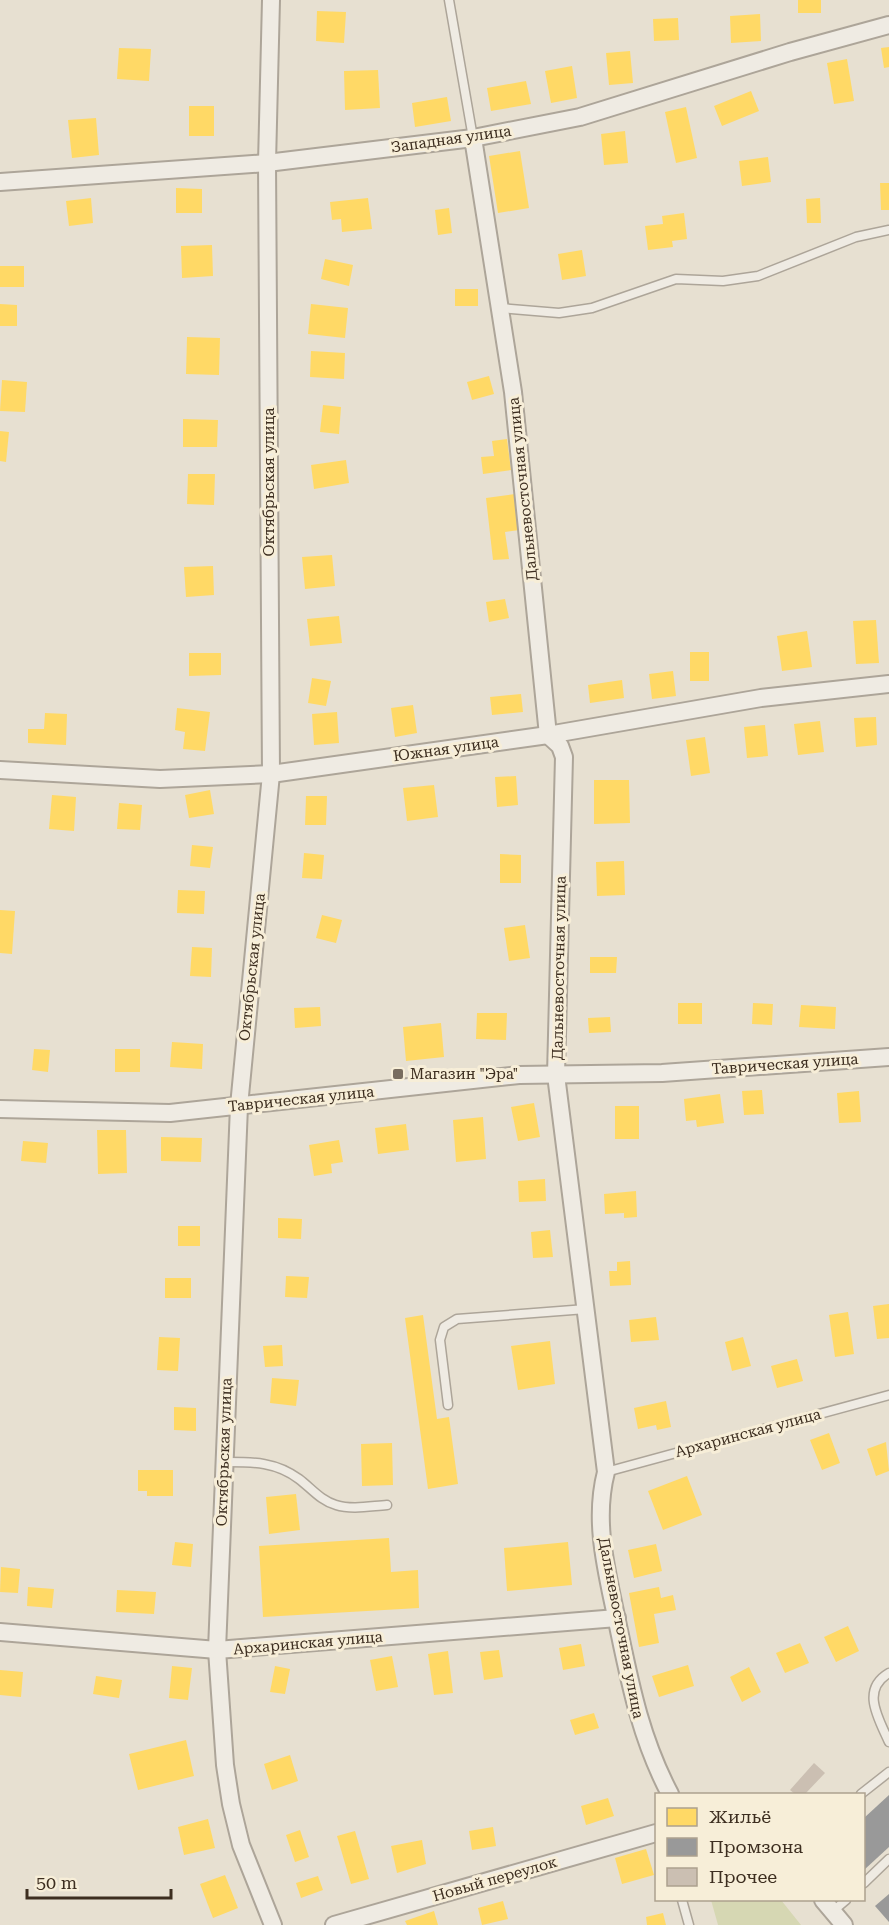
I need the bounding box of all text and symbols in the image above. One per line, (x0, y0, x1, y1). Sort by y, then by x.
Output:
street label: Западная улица (390, 122, 512, 156)
street label: Дальневосточная улица (504, 396, 542, 582)
street label: Октябрьская улица (260, 408, 278, 556)
street label: Южная улица (392, 733, 500, 765)
street label: Дальневосточная улица (548, 876, 570, 1060)
street label: Октябрьская улица (235, 892, 269, 1042)
street label: Таврическая улица (711, 1050, 859, 1078)
place label: Магазин "Эра" (410, 1065, 518, 1083)
marker: Магазин "Эра" (391, 1067, 405, 1081)
street label: Таврическая улица (227, 1082, 375, 1116)
street label: Октябрьская улица (212, 1377, 236, 1527)
street label: Архаринская улица (673, 1405, 823, 1461)
street label: Дальневосточная улица (595, 1536, 647, 1720)
street label: Архаринская улица (232, 1627, 384, 1659)
legend (655, 1793, 865, 1901)
text: Жильё (709, 1806, 771, 1827)
text: Промзона (709, 1836, 803, 1857)
street label: Новый переулок (431, 1852, 560, 1905)
scale bar (27, 1862, 171, 1900)
text: Прочее (709, 1866, 777, 1887)
text: 50 m (36, 1872, 77, 1893)

